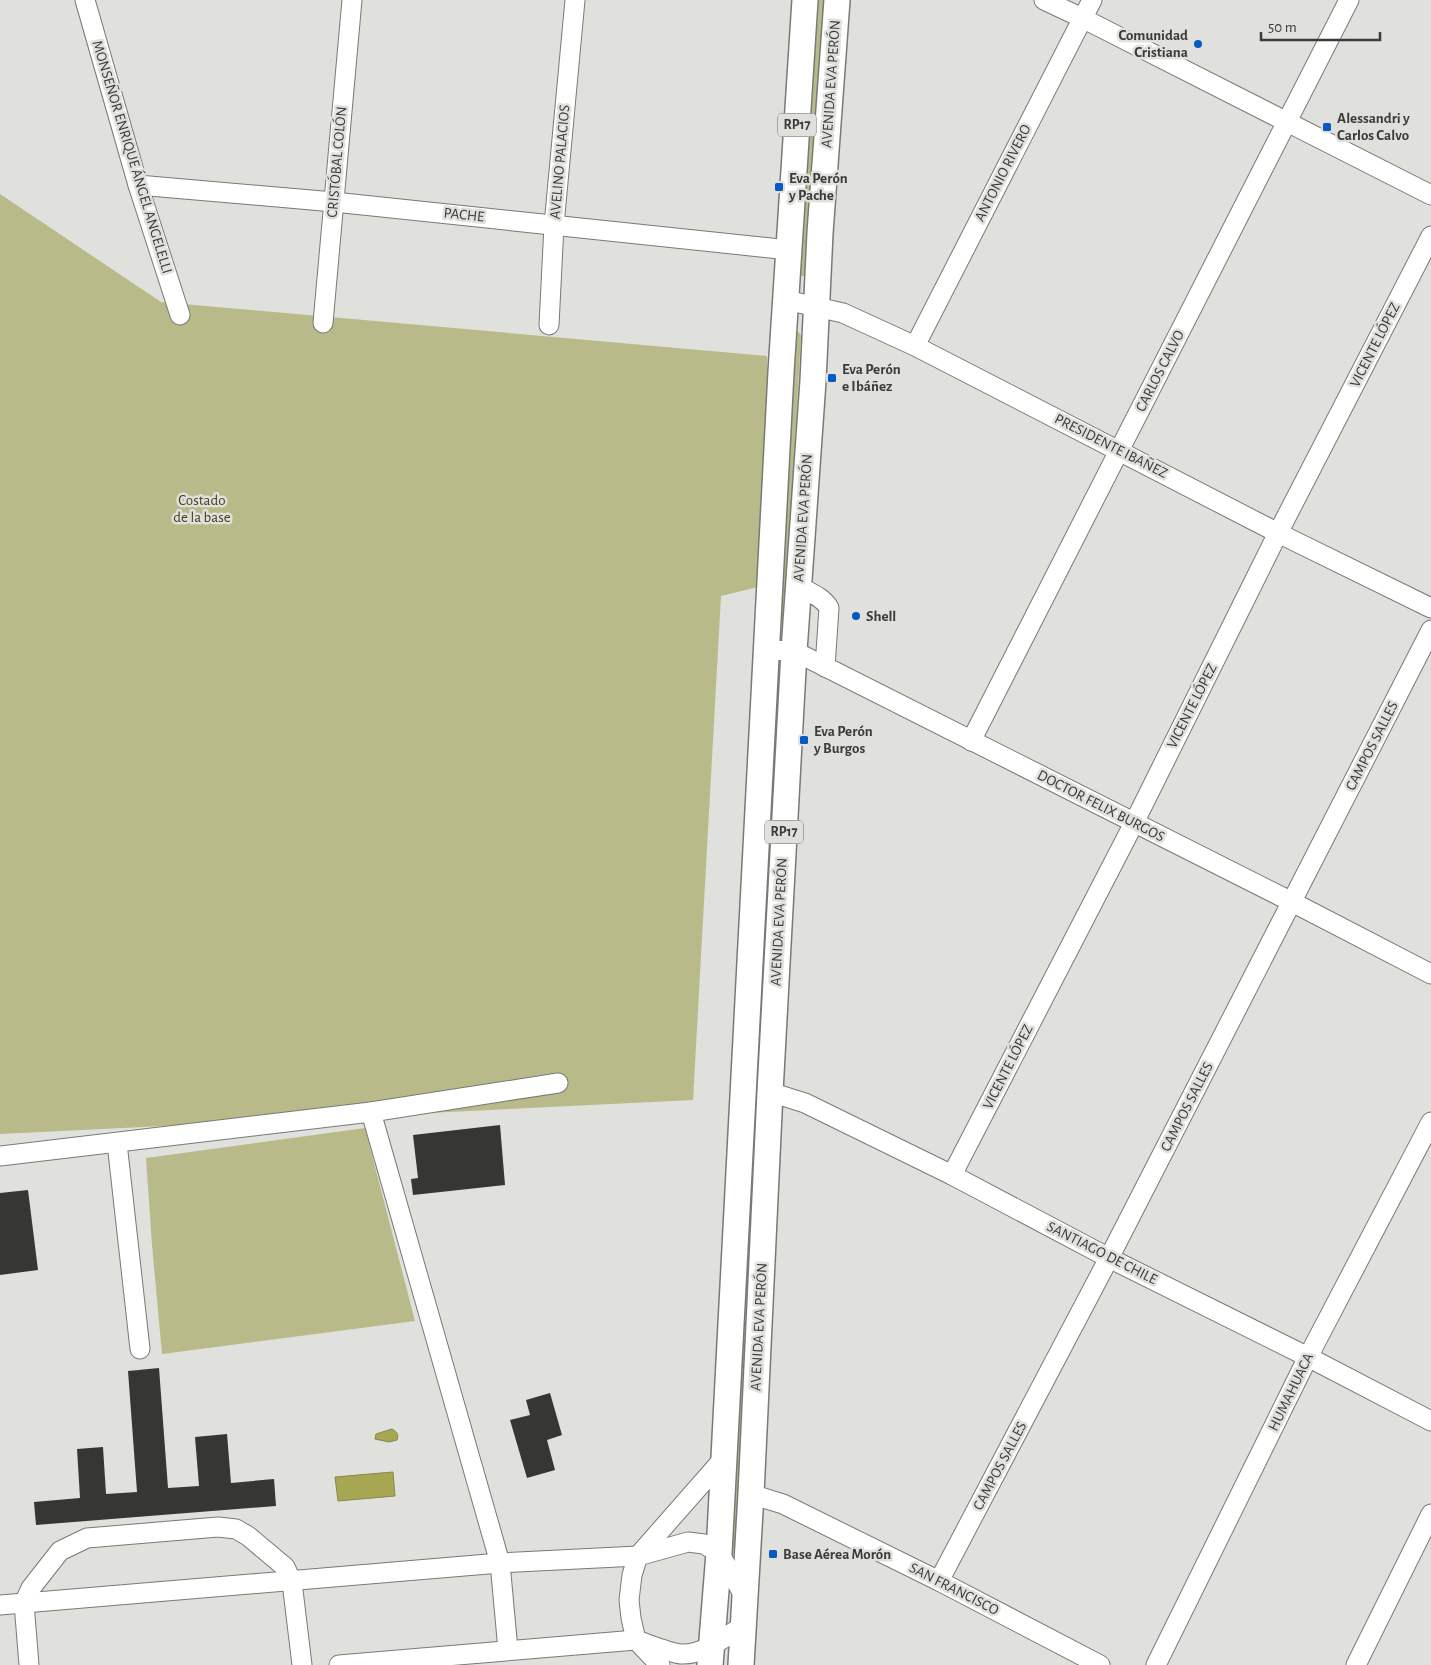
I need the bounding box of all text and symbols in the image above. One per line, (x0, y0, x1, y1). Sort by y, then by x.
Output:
scale bar (1261, 10, 1380, 42)
street label: AVENIDA EVA PERÓN (817, 19, 843, 149)
text: 50 m (1268, 20, 1297, 35)
place label: Comunidad Cristiana (1118, 28, 1188, 60)
street label: MONSEÑOR ENRIQUE ÁNGEL ANGELELLI (89, 38, 177, 275)
marker: Comunidad Cristiana (1192, 38, 1204, 50)
street label: AVELINO PALACIOS (548, 104, 572, 220)
street label: CRISTÓBAL COLÓN (323, 106, 349, 218)
place label: Alessandri y Carlos Calvo (1337, 111, 1410, 143)
road number: RP17 (778, 114, 816, 136)
marker: Alessandri y Carlos Calvo (1321, 121, 1333, 133)
street label: ANTONIO RIVERO (972, 122, 1034, 224)
place label: Eva Perón y Pache (788, 171, 848, 203)
marker: Eva Perón y Pache (773, 181, 785, 193)
street label: PACHE (443, 205, 485, 225)
street label: VICENTE LÓPEZ (1346, 299, 1403, 390)
street label: CARLOS CALVO (1133, 328, 1187, 414)
place label: Eva Perón e Ibáñez (842, 362, 901, 394)
marker: Eva Perón e Ibáñez (826, 372, 838, 384)
street label: PRESIDENTE IBAÑEZ (1052, 410, 1170, 481)
street label: AVENIDA EVA PERÓN (789, 453, 815, 583)
park label: Costado de la base (173, 493, 231, 525)
place label: Shell (866, 609, 896, 624)
marker: Shell (850, 610, 862, 622)
street label: VICENTE LÓPEZ (1163, 660, 1220, 751)
street label: CAMPOS SALLES (1343, 699, 1401, 793)
place label: Eva Perón y Burgos (813, 724, 873, 756)
marker: Eva Perón y Burgos (798, 734, 810, 746)
street label: DOCTOR FELIX BURGOS (1035, 767, 1167, 845)
road number: RP17 (765, 820, 803, 844)
street label: AVENIDA EVA PERÓN (766, 857, 790, 987)
street label: VICENTE LÓPEZ (979, 1021, 1036, 1112)
street label: CAMPOS SALLES (1158, 1060, 1216, 1154)
street label: SANTIAGO DE CHILE (1044, 1219, 1160, 1287)
street label: AVENIDA EVA PERÓN (746, 1262, 770, 1392)
street label: HUMAHUACA (1266, 1350, 1316, 1433)
street label: CAMPOS SALLES (970, 1419, 1030, 1513)
place label: Base Aérea Morón (783, 1547, 891, 1562)
marker: Base Aérea Morón (767, 1548, 779, 1560)
street label: SAN FRANCISCO (907, 1560, 1001, 1618)

